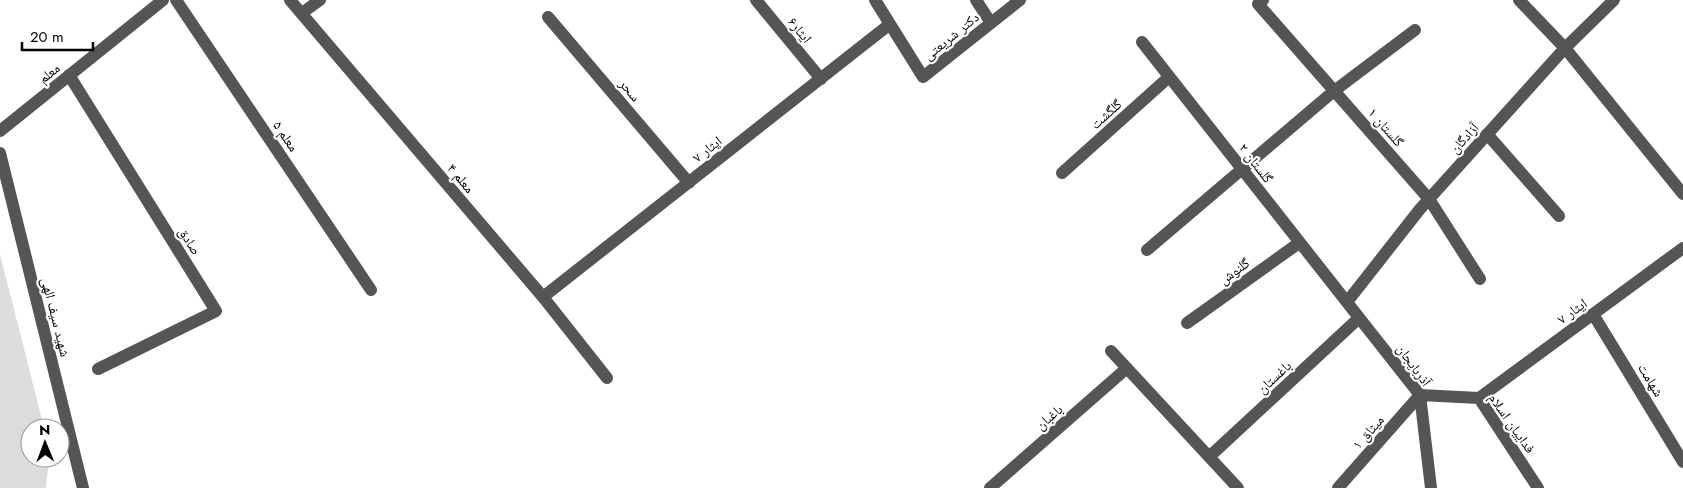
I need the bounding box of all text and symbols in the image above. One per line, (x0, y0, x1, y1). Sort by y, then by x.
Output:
street label: دکتر شریعتی (919, 7, 983, 65)
street label: ایثار۶ (783, 13, 817, 47)
scale bar (22, 20, 94, 52)
text: 20 m (30, 26, 64, 48)
street label: معلم (34, 58, 64, 88)
street label: سحر (614, 74, 645, 106)
street label: گلگشت (1086, 94, 1126, 134)
street label: گلستان ۱ (1363, 103, 1409, 151)
street label: معلم ۵ (268, 117, 304, 155)
street label: آزادگان (1445, 118, 1484, 158)
street label: ایثار ۷ (688, 131, 726, 167)
street label: گلستان ۲ (1234, 139, 1278, 187)
street label: معلم ۴ (443, 159, 479, 197)
street label: صادق (174, 223, 206, 259)
street label: گلنوش (1214, 253, 1254, 289)
street label: شهید سیف الهی (36, 275, 76, 359)
street label: ایثار ۷ (1553, 293, 1591, 329)
street label: آذربایجان (1392, 340, 1436, 391)
street label: باغستان (1252, 356, 1296, 398)
street label: شهامت (1633, 359, 1669, 401)
street label: فداییان اسلام (1484, 389, 1540, 457)
street label: باغبان (1031, 399, 1067, 434)
street label: میثاق ۱ (1347, 411, 1389, 453)
north arrow (20, 418, 70, 468)
text: N (39, 420, 51, 440)

